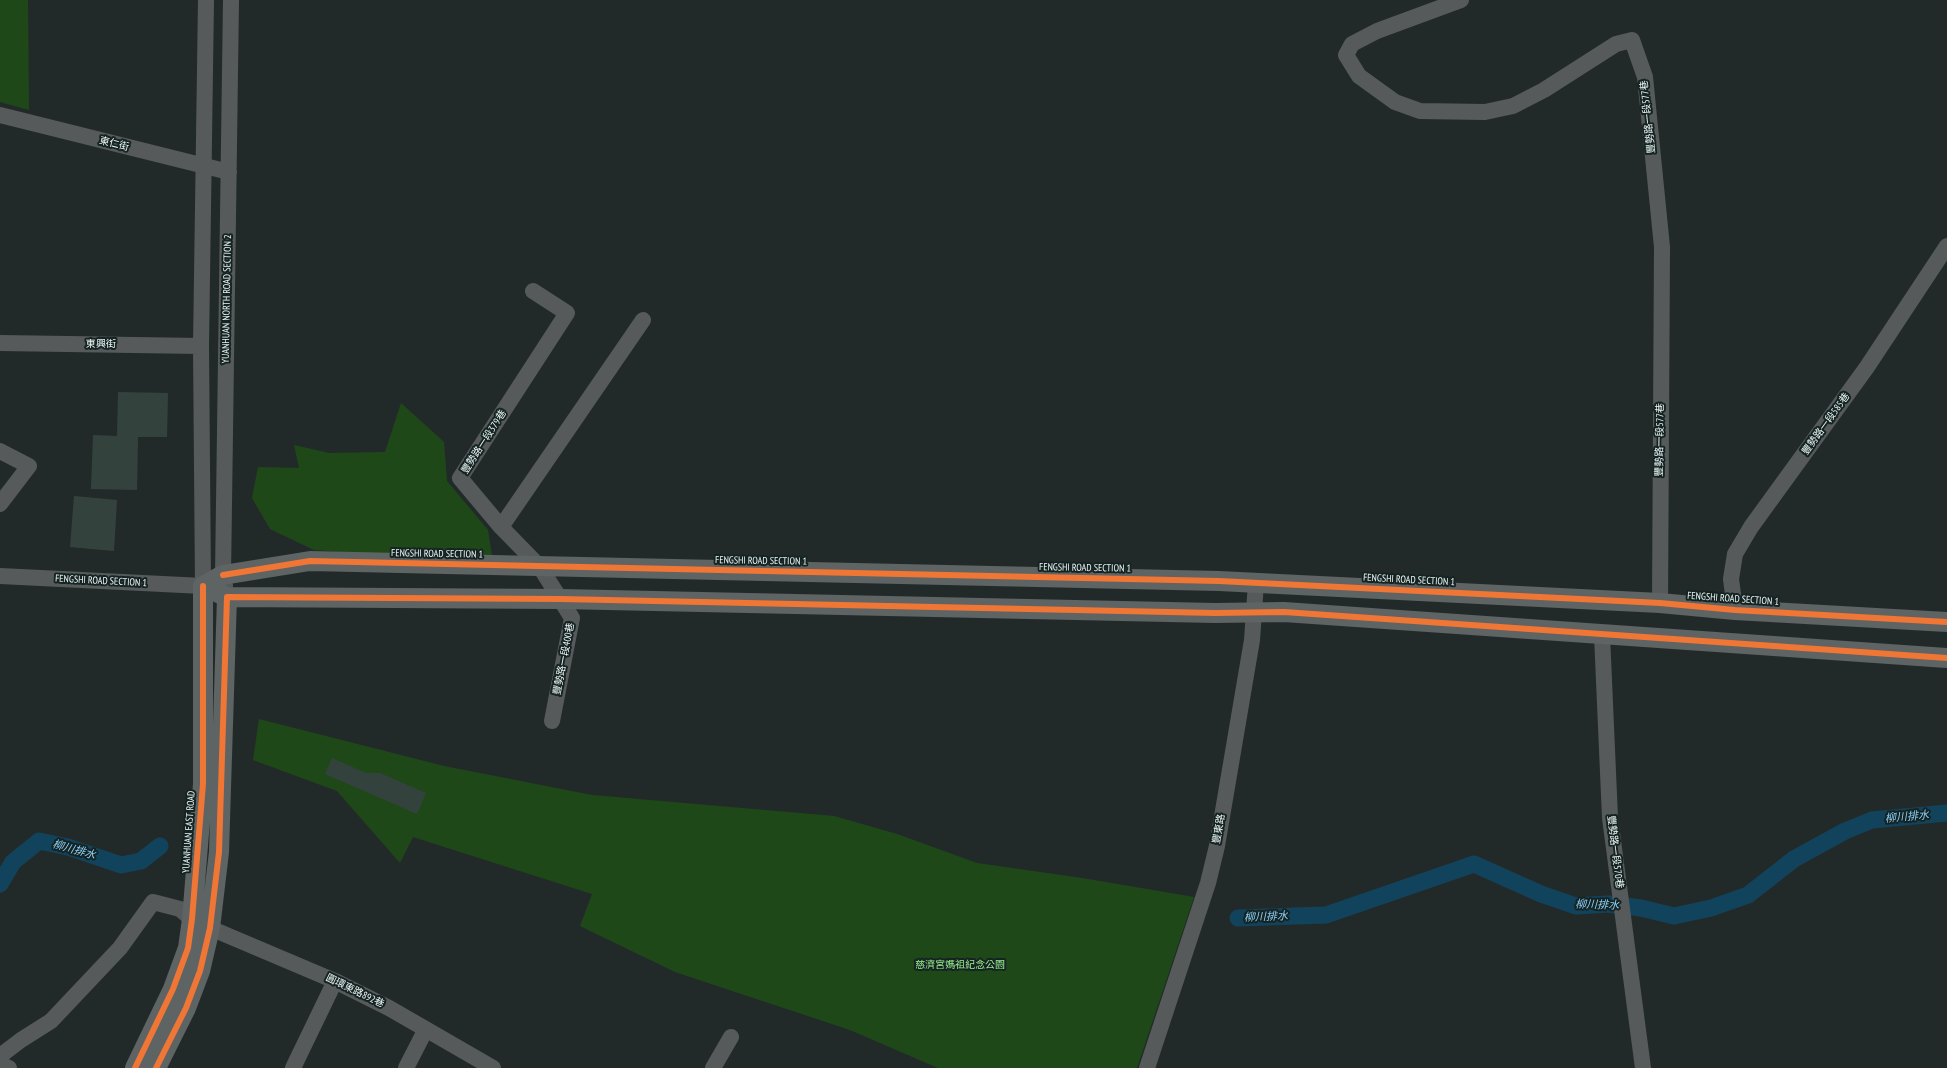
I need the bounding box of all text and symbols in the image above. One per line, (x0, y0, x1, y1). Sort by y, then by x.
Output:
street label: 豐勢路一段577巷 (1638, 80, 1658, 154)
street label: 東仁街 (98, 135, 130, 153)
street label: YUANHUAN NORTH ROAD SECTION 2 (220, 234, 234, 364)
street label: 東興街 (86, 338, 116, 350)
street label: 豐勢路一段585巷 (1800, 391, 1852, 457)
street label: 豐勢路一段577巷 (1653, 403, 1667, 477)
street label: 豐勢路一段379巷 (459, 408, 509, 476)
street label: FENGSHI ROAD SECTION 1 (391, 547, 483, 561)
street label: FENGSHI ROAD SECTION 1 (715, 554, 807, 568)
street label: FENGSHI ROAD SECTION 1 (1039, 561, 1131, 575)
street label: FENGSHI ROAD SECTION 1 (1363, 572, 1455, 588)
street label: FENGSHI ROAD SECTION 1 (55, 573, 147, 589)
street label: FENGSHI ROAD SECTION 1 (1687, 590, 1779, 608)
street label: 豐勢路一段400巷 (551, 622, 577, 696)
street label: YUANHUAN EAST ROAD (180, 791, 198, 873)
water label: 柳川排水 (1885, 809, 1929, 825)
street label: 豐東路 (1210, 813, 1228, 845)
street label: 豐勢路一段570巷 (1605, 815, 1625, 889)
water label: 柳川排水 (51, 838, 97, 862)
water label: 柳川排水 (1575, 898, 1619, 912)
water label: 柳川排水 (1244, 910, 1288, 924)
park label: 慈濟宮媽祖紀念公園 (915, 959, 1005, 971)
street label: 圓環東路892巷 (324, 972, 386, 1010)

